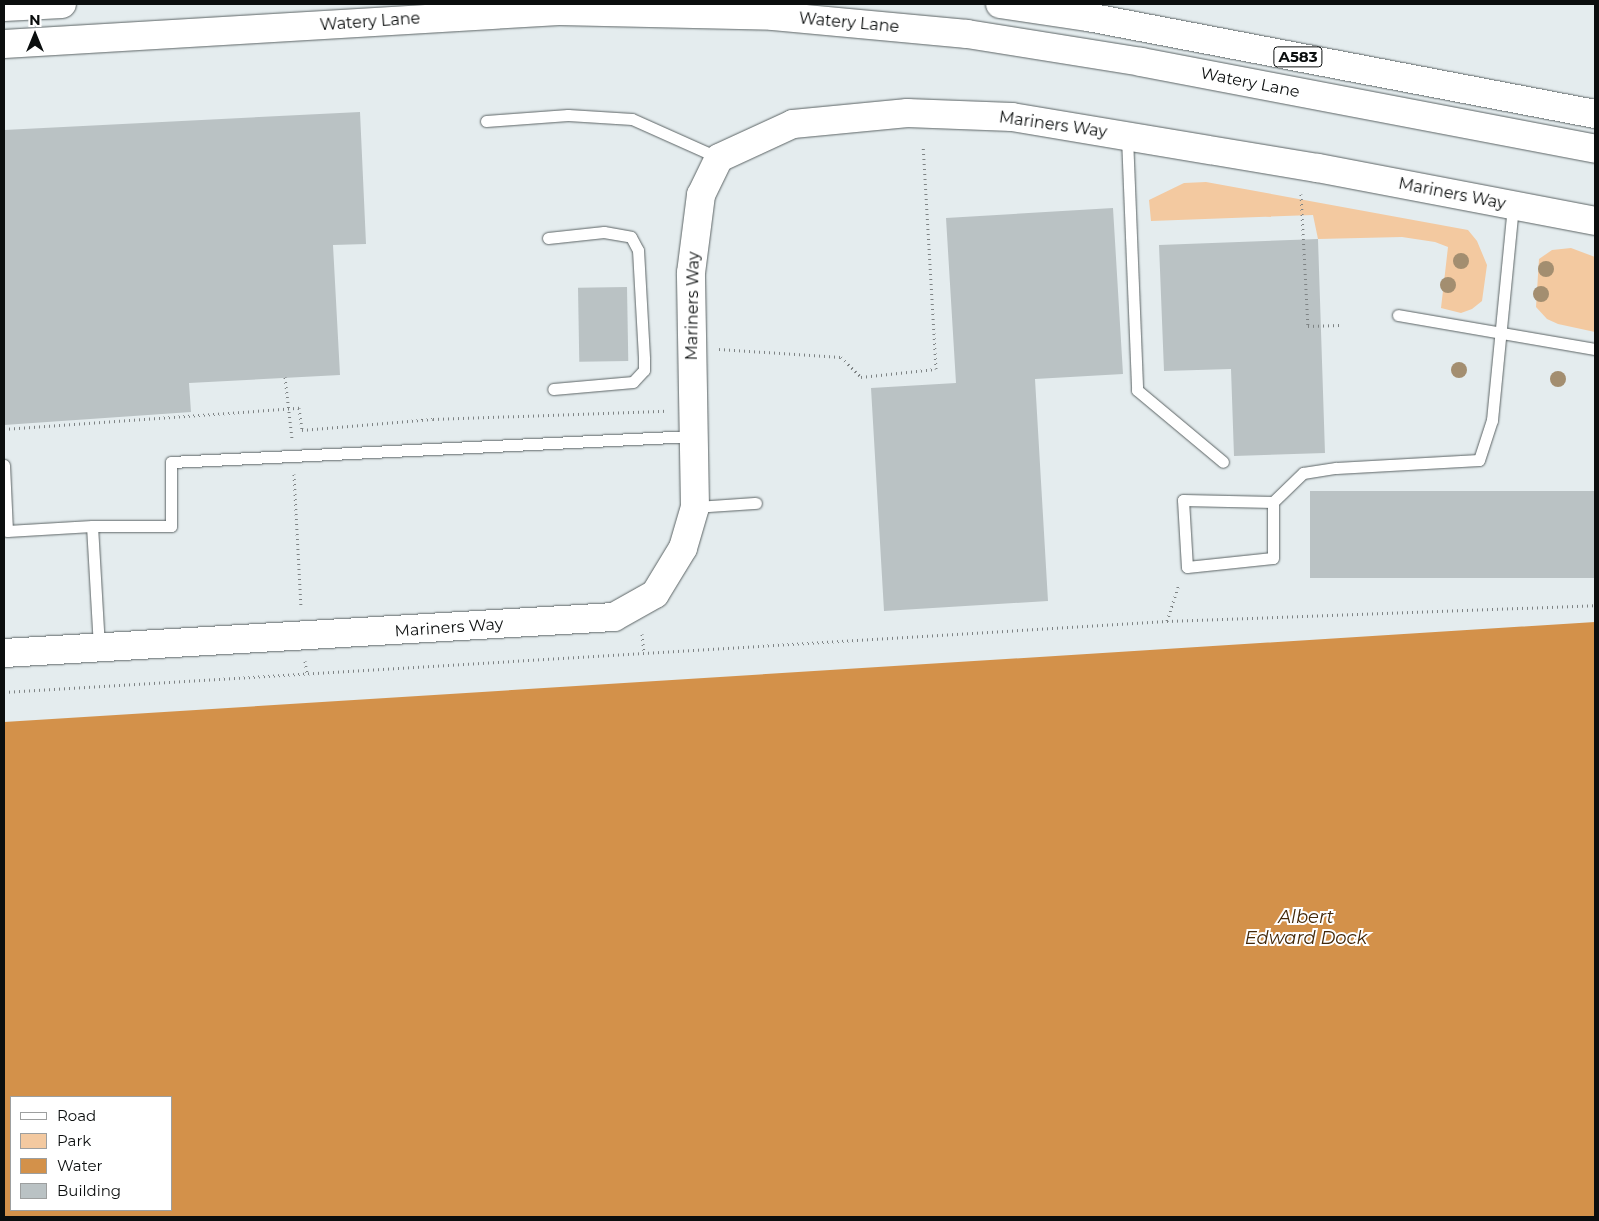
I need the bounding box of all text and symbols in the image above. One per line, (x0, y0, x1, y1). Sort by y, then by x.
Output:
street label: Watery Lane (319, 9, 421, 35)
street label: Watery Lane (798, 9, 900, 37)
north arrow (10, 10, 60, 60)
text: N (29, 11, 41, 29)
road number: A583 (1273, 44, 1323, 70)
street label: Watery Lane (1199, 64, 1301, 102)
street label: Mariners Way (998, 108, 1108, 142)
street label: Mariners Way (1397, 174, 1507, 214)
street label: Mariners Way (682, 251, 704, 361)
street label: Mariners Way (394, 615, 504, 641)
water label: Albert Edward Dock (1245, 907, 1367, 950)
legend (10, 1096, 172, 1211)
text: Road (57, 1106, 96, 1125)
text: Park (57, 1131, 91, 1150)
text: Water (57, 1156, 103, 1175)
text: Building (57, 1181, 121, 1200)

